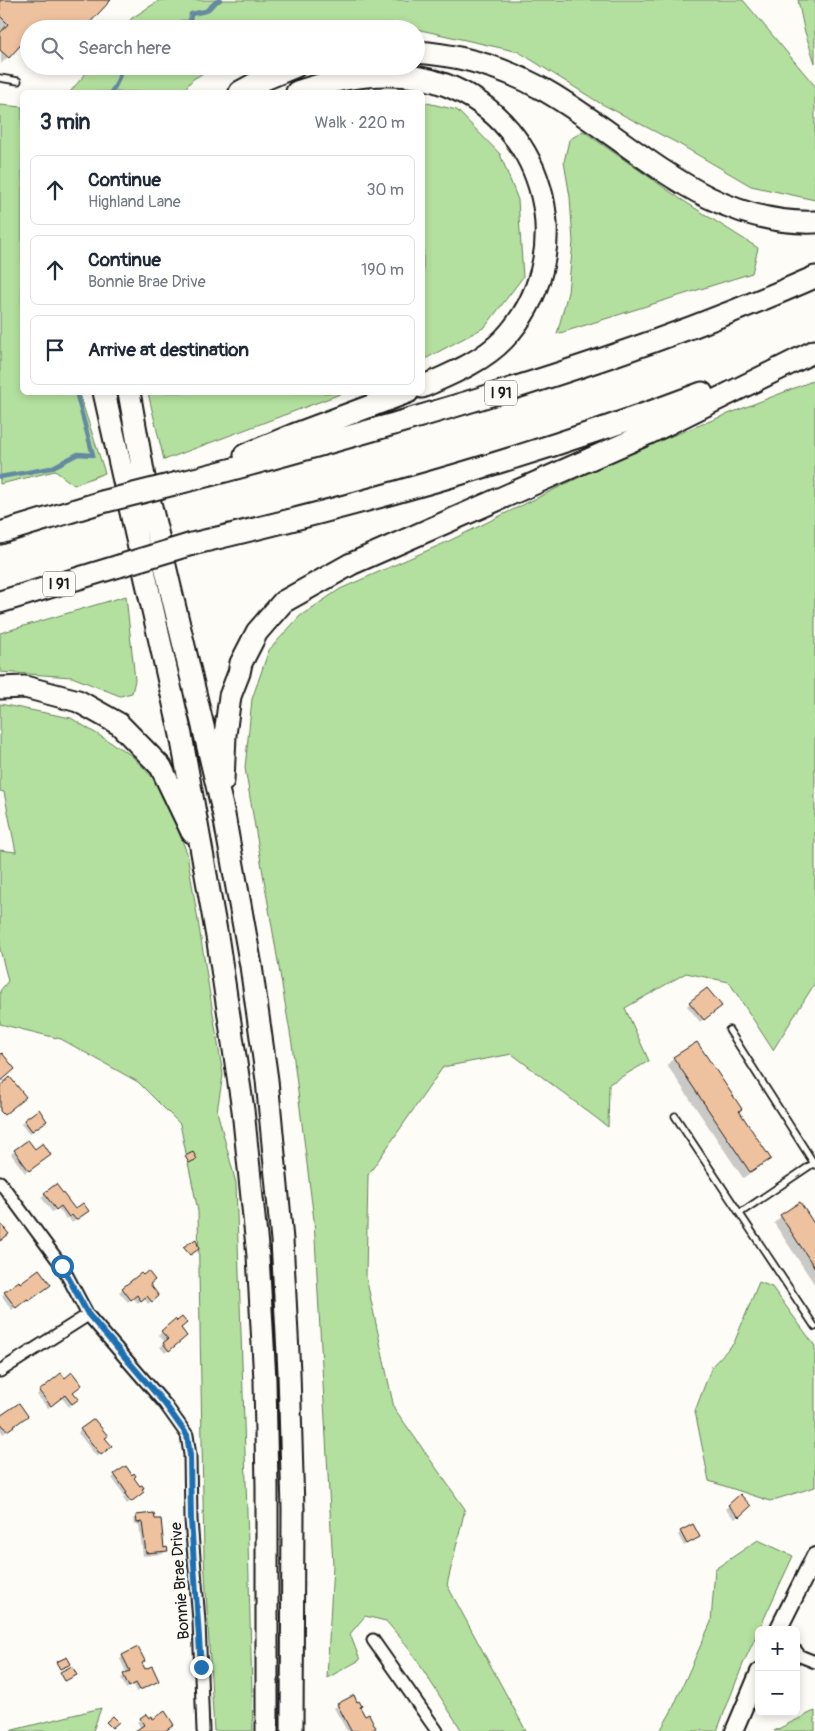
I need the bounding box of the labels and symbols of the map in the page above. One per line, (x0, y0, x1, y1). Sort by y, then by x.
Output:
road number: I 91 (485, 380, 517, 406)
road number: I 91 (43, 572, 75, 596)
route start (51, 1255, 74, 1278)
street label: Bonnie Brae Drive (166, 1522, 194, 1640)
route end (190, 1656, 213, 1679)

